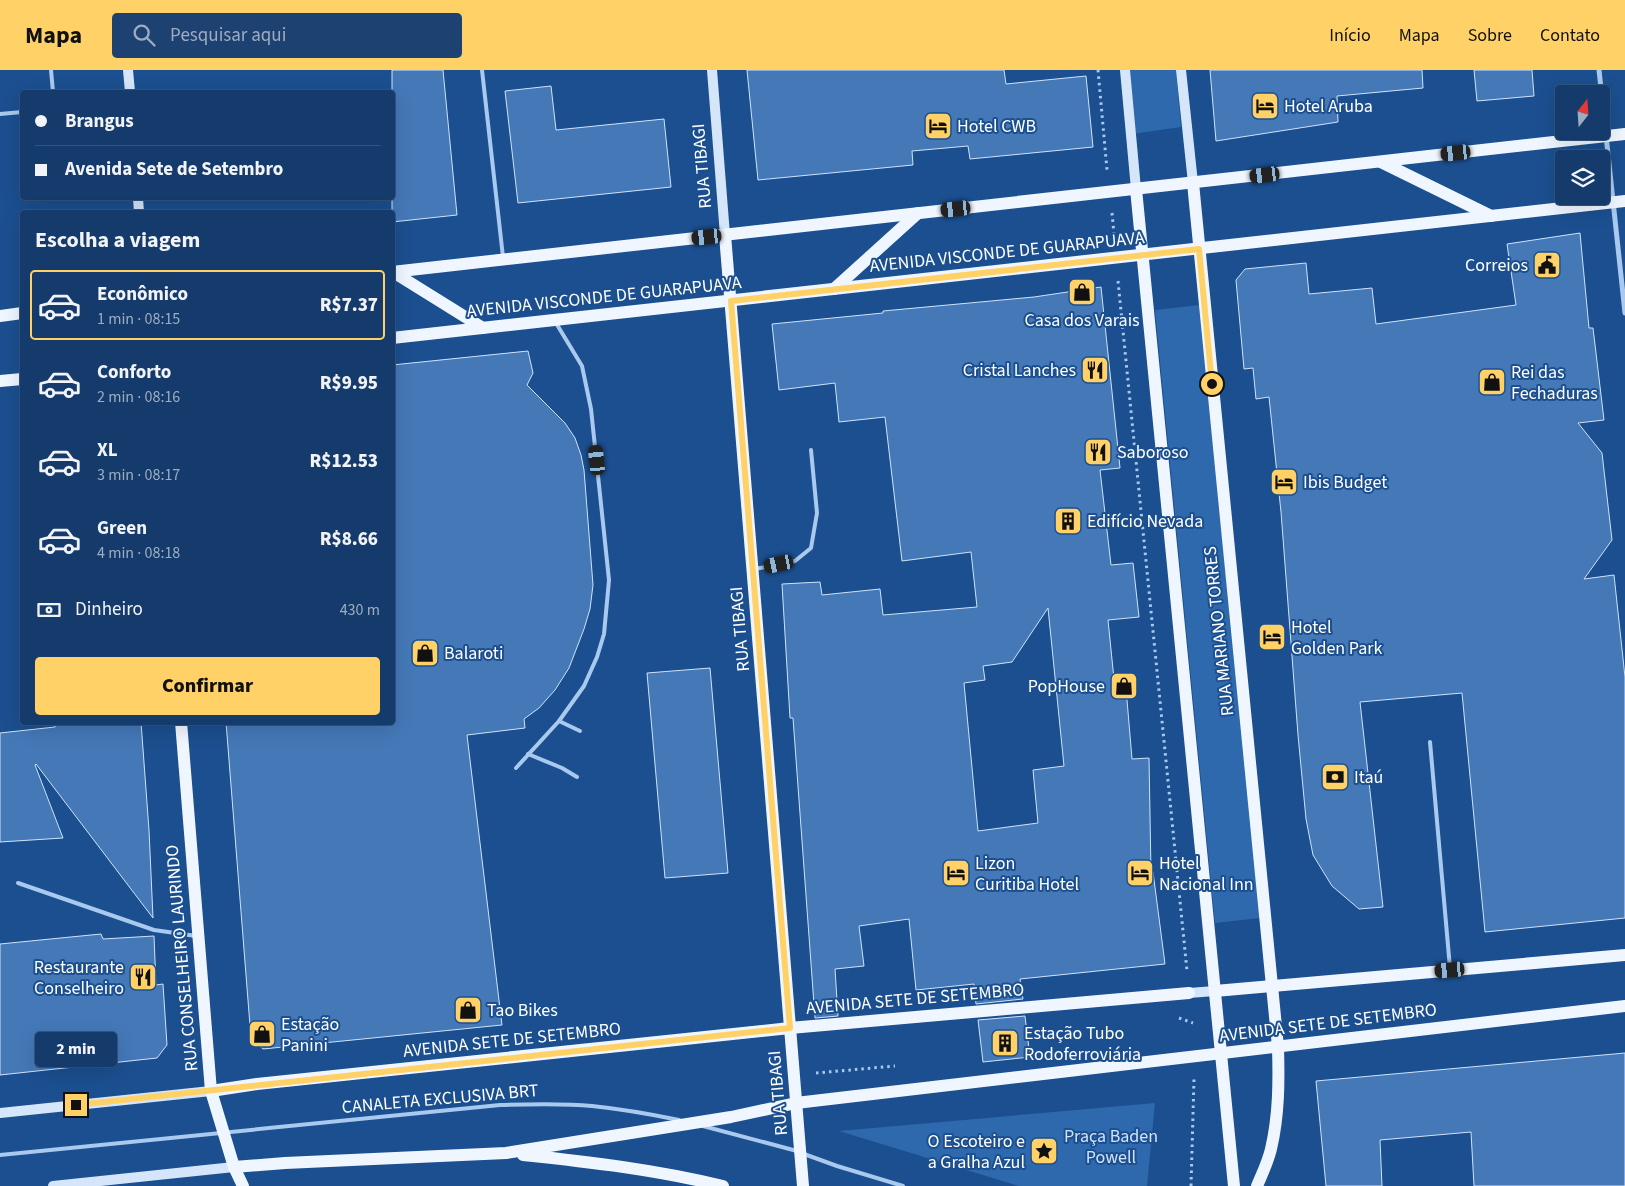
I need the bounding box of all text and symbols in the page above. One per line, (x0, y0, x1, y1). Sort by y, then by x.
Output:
search box (112, 13, 462, 58)
text: Mapa (25, 18, 82, 53)
icon: search (130, 21, 158, 49)
text: Pesquisar aqui (170, 22, 286, 49)
text: Início (1329, 23, 1371, 48)
text: Mapa (1399, 23, 1440, 48)
text: Sobre (1468, 23, 1512, 48)
text: Contato (1540, 23, 1600, 48)
north arrow (1555, 85, 1610, 140)
map controls (1555, 85, 1610, 205)
hotel icon: Hotel Aruba (1250, 91, 1280, 121)
place label: Hotel Aruba (1284, 94, 1373, 119)
text: Brangus (65, 108, 134, 135)
hotel icon: Hotel CWB (923, 111, 953, 141)
place label: Hotel CWB (957, 114, 1036, 139)
street label: RUA TIBAGI (686, 122, 718, 210)
car (1440, 144, 1471, 162)
button: layers (1555, 150, 1610, 205)
text: Avenida Sete de Setembro (65, 156, 283, 183)
car (1249, 166, 1280, 184)
car (940, 200, 971, 218)
text: Escolha a viagem (35, 224, 200, 256)
street label: AVENIDA VISCONDE DE GUARAPUAVA (868, 225, 1146, 279)
car (691, 228, 722, 246)
public building icon: Correios (1532, 250, 1562, 280)
place label: Correios (1465, 253, 1528, 278)
street label: AVENIDA VISCONDE DE GUARAPUAVA (465, 270, 743, 324)
shop icon: Casa dos Varais (1067, 277, 1097, 307)
text: Econômico (97, 281, 188, 308)
icon: car (37, 283, 82, 328)
text: R$7.37 (320, 292, 378, 319)
text: 1 min · 08:15 (97, 308, 180, 330)
place label: Casa dos Varais (1024, 308, 1140, 333)
restaurant icon: Cristal Lanches (1080, 355, 1110, 385)
place label: Cristal Lanches (963, 358, 1076, 383)
text: Conforto (97, 359, 171, 386)
place label: Rei das Fechaduras (1511, 360, 1598, 406)
icon: car (37, 361, 82, 406)
shop icon: Rei das Fechaduras (1477, 367, 1507, 397)
text: R$9.95 (320, 370, 378, 397)
route start (1201, 373, 1223, 395)
text: 2 min · 08:16 (97, 386, 180, 408)
text: XL (97, 437, 118, 464)
restaurant icon: Saboroso (1083, 437, 1113, 467)
icon: car (37, 439, 82, 484)
place label: Saboroso (1117, 440, 1188, 465)
car (587, 444, 606, 476)
text: R$12.53 (310, 448, 378, 475)
text: 3 min · 08:17 (97, 464, 180, 486)
hotel icon: Ibis Budget (1269, 467, 1299, 497)
place label: Ibis Budget (1303, 470, 1387, 495)
building icon: Edifício Nevada (1053, 506, 1083, 536)
place label: Edifício Nevada (1087, 509, 1203, 534)
text: Green (97, 515, 147, 542)
icon: car (37, 517, 82, 562)
text: R$8.66 (320, 526, 378, 553)
text: 4 min · 08:18 (97, 542, 180, 564)
street label: RUA MARIANO TORRES (1198, 545, 1240, 717)
car (762, 554, 795, 574)
street label: RUA TIBAGI (724, 585, 756, 673)
icon: cash (35, 596, 63, 624)
text: Dinheiro (75, 596, 143, 623)
text: 430 m (340, 599, 380, 621)
place label: Hotel Golden Park (1291, 615, 1383, 661)
hotel icon: Hotel Golden Park (1257, 622, 1287, 652)
shop icon: Balaroti (410, 638, 440, 668)
place label: Balaroti (444, 641, 503, 666)
button: Confirmar (35, 657, 380, 715)
shop icon: PopHouse (1109, 671, 1139, 701)
place label: PopHouse (1028, 674, 1105, 699)
bank icon: Itaú (1320, 762, 1350, 792)
place label: Itaú (1354, 765, 1383, 790)
street label: RUA CONSELHEIRO LAURINDO (160, 844, 204, 1072)
place label: Lizon Curitiba Hotel (975, 851, 1079, 897)
place label: Hotel Nacional Inn (1159, 851, 1254, 897)
hotel icon: Lizon Curitiba Hotel (941, 858, 971, 888)
hotel icon: Hotel Nacional Inn (1125, 858, 1155, 888)
place label: Restaurante Conselheiro (34, 955, 124, 1001)
car (1434, 961, 1465, 979)
restaurant icon: Restaurante Conselheiro (128, 962, 158, 992)
street label: AVENIDA SETE DE SETEMBRO (805, 977, 1025, 1021)
shop icon: Tao Bikes (453, 995, 483, 1025)
street label: AVENIDA SETE DE SETEMBRO (1218, 997, 1438, 1049)
place label: Tao Bikes (487, 998, 558, 1023)
place label: Estação Panini (281, 1012, 339, 1058)
street label: AVENIDA SETE DE SETEMBRO (402, 1016, 622, 1064)
shop icon: Estação Panini (247, 1019, 277, 1049)
place label: Estação Tubo Rodoferroviária (1024, 1021, 1141, 1067)
building icon: Estação Tubo Rodoferroviária (990, 1028, 1020, 1058)
callout: 2 min (35, 1032, 117, 1068)
text: 2 min (56, 1038, 96, 1060)
street label: RUA TIBAGI (762, 1049, 794, 1137)
street label: CANALETA EXCLUSIVA BRT (341, 1078, 540, 1120)
route end (65, 1094, 87, 1116)
park label: Praça Baden Powell (1064, 1124, 1158, 1170)
place label: O Escoteiro e a Gralha Azul (928, 1129, 1025, 1175)
place icon: O Escoteiro e a Gralha Azul (1029, 1136, 1059, 1166)

